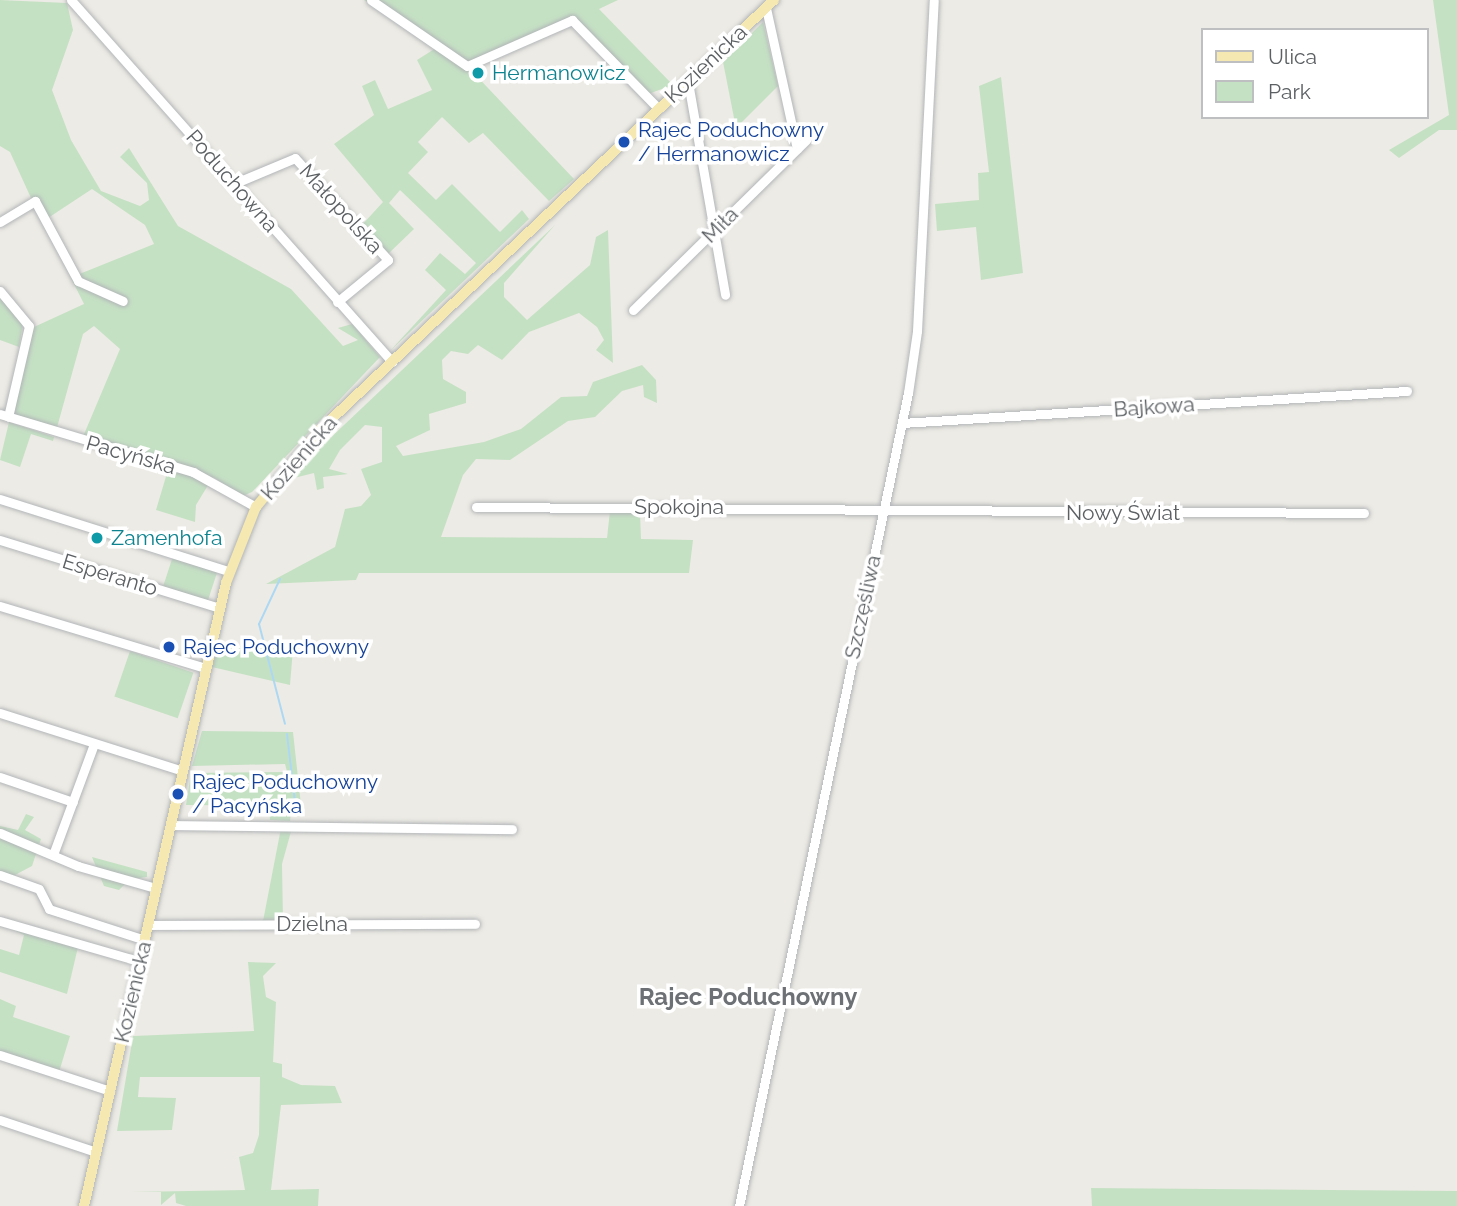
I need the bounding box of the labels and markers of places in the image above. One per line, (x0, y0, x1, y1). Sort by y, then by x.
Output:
place label: Hermanowicz (492, 60, 626, 86)
marker: Hermanowicz (470, 65, 486, 81)
place label: Rajec Poduchowny / Hermanowicz (638, 117, 824, 167)
marker: Rajec Poduchowny / Hermanowicz (616, 134, 632, 150)
place label: Zamenhofa (111, 525, 222, 551)
marker: Zamenhofa (89, 530, 105, 546)
place label: Rajec Poduchowny (183, 634, 369, 660)
marker: Rajec Poduchowny (161, 639, 177, 655)
place label: Rajec Poduchowny / Pacyńska (192, 769, 378, 819)
marker: Rajec Poduchowny / Pacyńska (170, 786, 186, 802)

